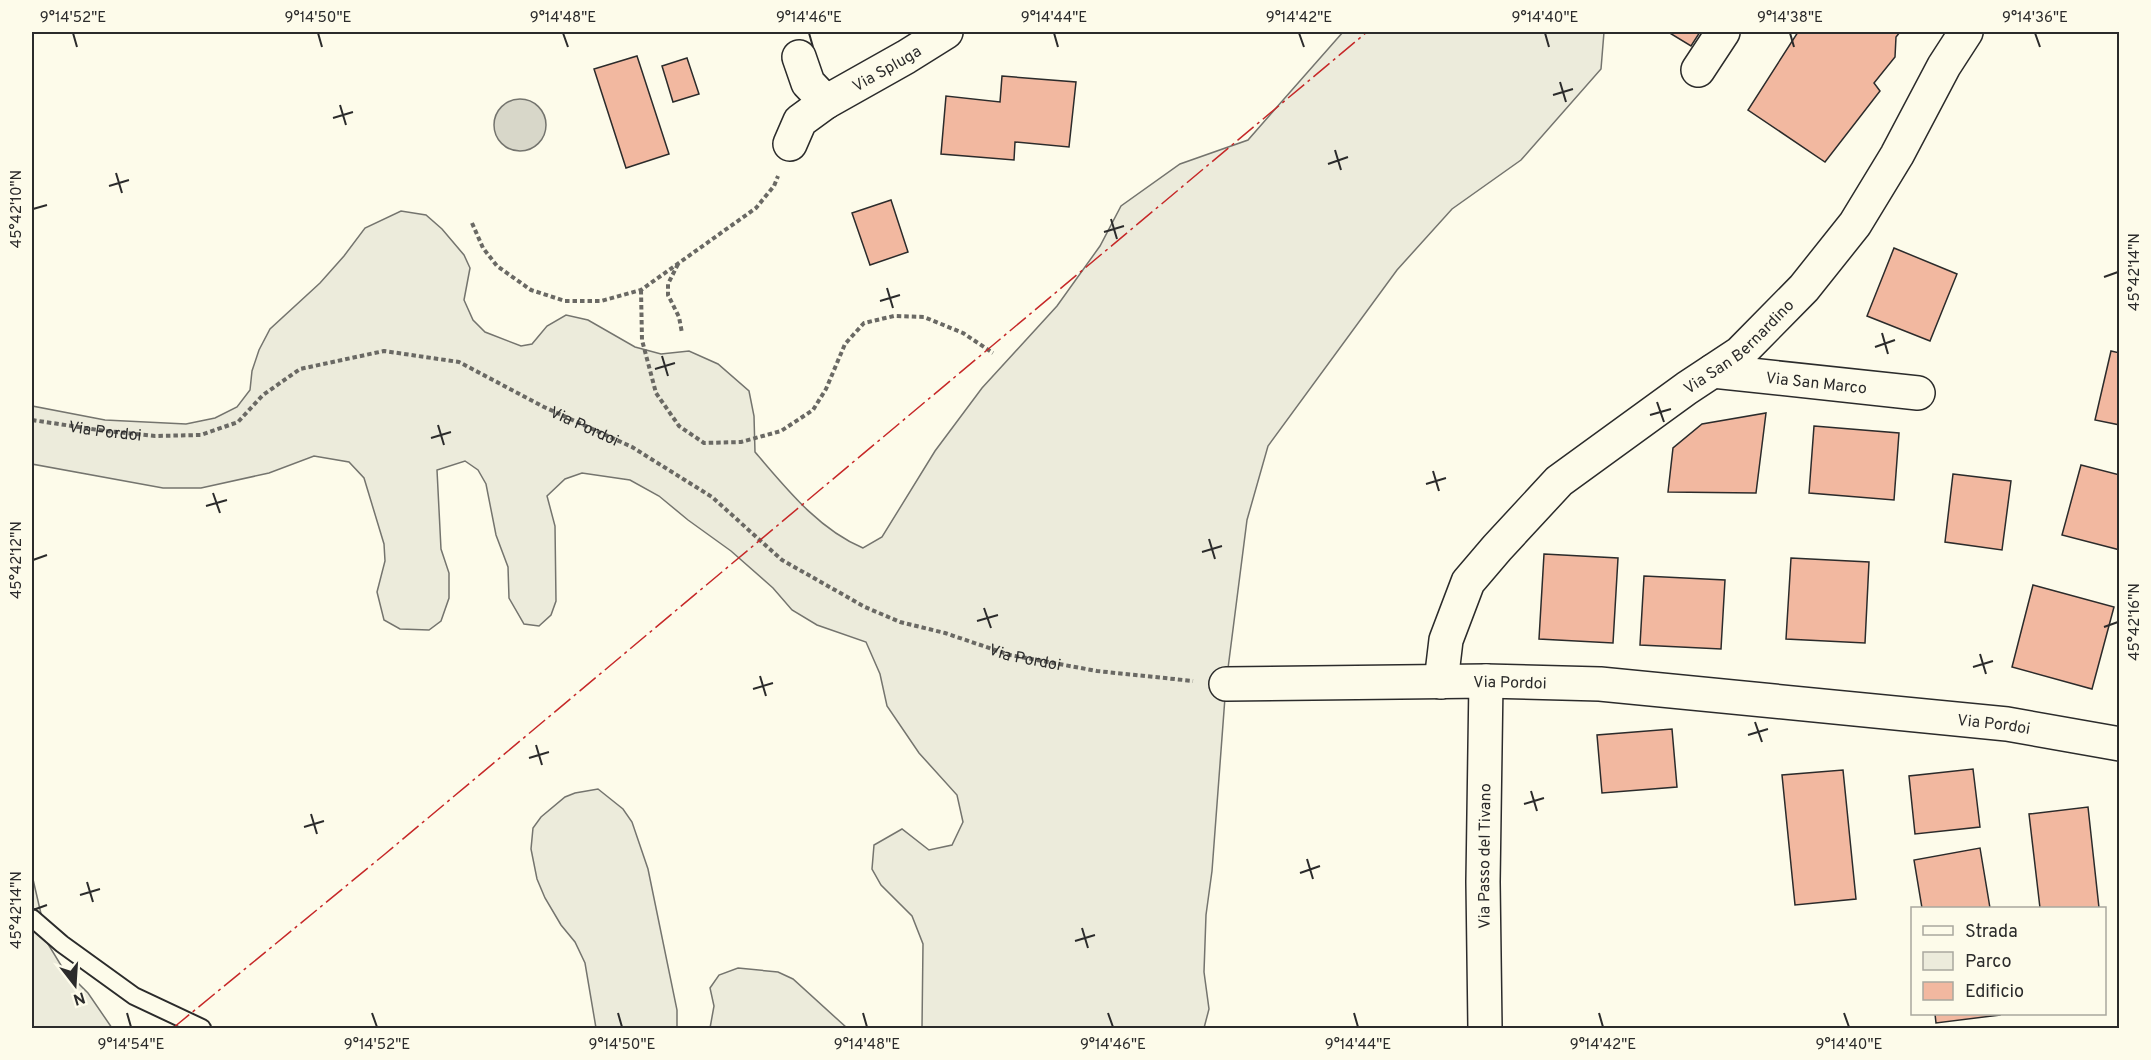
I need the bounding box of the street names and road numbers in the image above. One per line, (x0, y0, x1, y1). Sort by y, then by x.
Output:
street label: Via Spluga (849, 42, 926, 97)
street label: Via San Bernardino (1680, 296, 1799, 399)
street label: Via San Marco (1765, 369, 1868, 399)
street label: Via Pordoi (546, 403, 622, 452)
street label: Via Pordoi (67, 418, 143, 447)
street label: Via Pordoi (986, 641, 1063, 676)
street label: Via Pordoi (1473, 673, 1547, 695)
street label: Via Pordoi (1956, 711, 2032, 740)
street label: Via Passo del Tivano (1475, 783, 1496, 929)

